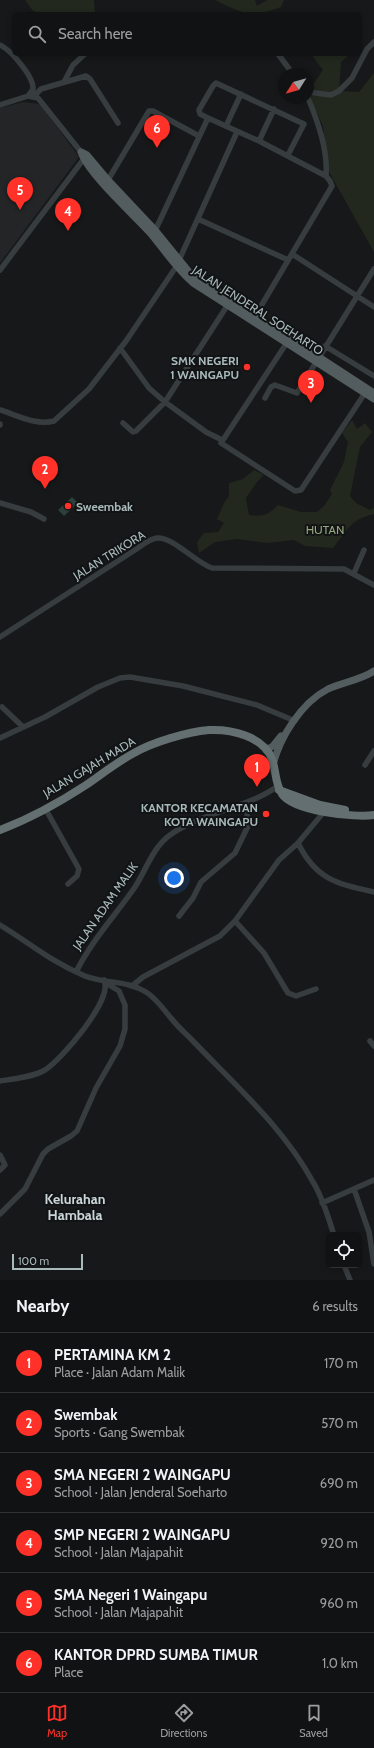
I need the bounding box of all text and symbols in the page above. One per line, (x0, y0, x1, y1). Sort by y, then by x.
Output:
search box (12, 12, 362, 56)
icon: search (26, 23, 48, 45)
text: Search here (58, 25, 133, 43)
north arrow (278, 68, 314, 104)
pin: 6 (144, 115, 170, 148)
pin: 5 (7, 177, 33, 210)
pin: 4 (55, 198, 81, 231)
street label: JALAN JENDERAL SOEHARTO (189, 261, 326, 358)
place label: SMK NEGERI 1 WAINGAPU (170, 353, 239, 382)
marker: SMK NEGERI 1 WAINGAPU (242, 362, 252, 372)
pin: 3 (298, 370, 324, 403)
pin: 2 (32, 456, 58, 489)
place label: Sweembak (76, 499, 133, 514)
marker: Sweembak (63, 501, 73, 511)
park label: HUTAN (306, 522, 344, 537)
street label: JALAN TRIKORA (69, 527, 148, 584)
street label: JALAN GAJAH MADA (39, 733, 138, 801)
pin: 1 (244, 754, 270, 787)
place label: KANTOR KECAMATAN KOTA WAINGAPU (141, 800, 258, 829)
marker: KANTOR KECAMATAN KOTA WAINGAPU (261, 809, 271, 819)
street label: JALAN ADAM MALIK (69, 859, 141, 954)
your location (164, 868, 184, 888)
district label: Kelurahan Hambala (45, 1190, 105, 1224)
map controls (326, 1232, 362, 1268)
button: locate (326, 1232, 362, 1268)
scale bar (12, 1252, 83, 1271)
text: 100 m (18, 1254, 49, 1268)
text: Nearby (16, 1296, 69, 1316)
text: 6 results (312, 1298, 358, 1314)
text: PERTAMINA KM 2 (54, 1346, 171, 1364)
text: 1 (27, 1355, 31, 1371)
text: 170 m (324, 1355, 358, 1371)
text: Place · Jalan Adam Malik (54, 1364, 185, 1380)
text: Swembak (54, 1406, 117, 1424)
text: 2 (26, 1415, 32, 1431)
text: 570 m (321, 1415, 358, 1431)
text: Sports · Gang Swembak (54, 1424, 185, 1440)
text: SMA NEGERI 2 WAINGAPU (54, 1466, 231, 1484)
text: 3 (25, 1475, 33, 1491)
text: 690 m (320, 1475, 358, 1491)
text: School · Jalan Jenderal Soeharto (54, 1484, 227, 1500)
text: SMP NEGERI 2 WAINGAPU (54, 1526, 230, 1544)
text: 4 (25, 1535, 33, 1551)
text: 920 m (320, 1535, 358, 1551)
text: School · Jalan Majapahit (54, 1544, 183, 1560)
text: SMA Negeri 1 Waingapu (54, 1586, 207, 1604)
text: 5 (26, 1595, 32, 1611)
text: 960 m (320, 1595, 358, 1611)
text: School · Jalan Majapahit (54, 1604, 183, 1620)
text: KANTOR DPRD SUMBA TIMUR (54, 1646, 258, 1664)
text: 6 (25, 1655, 33, 1671)
text: 1.0 km (322, 1655, 358, 1671)
text: Place (54, 1664, 83, 1680)
tab: Map (46, 1702, 68, 1740)
tab: Directions (160, 1702, 207, 1740)
tab: Saved (299, 1702, 328, 1740)

